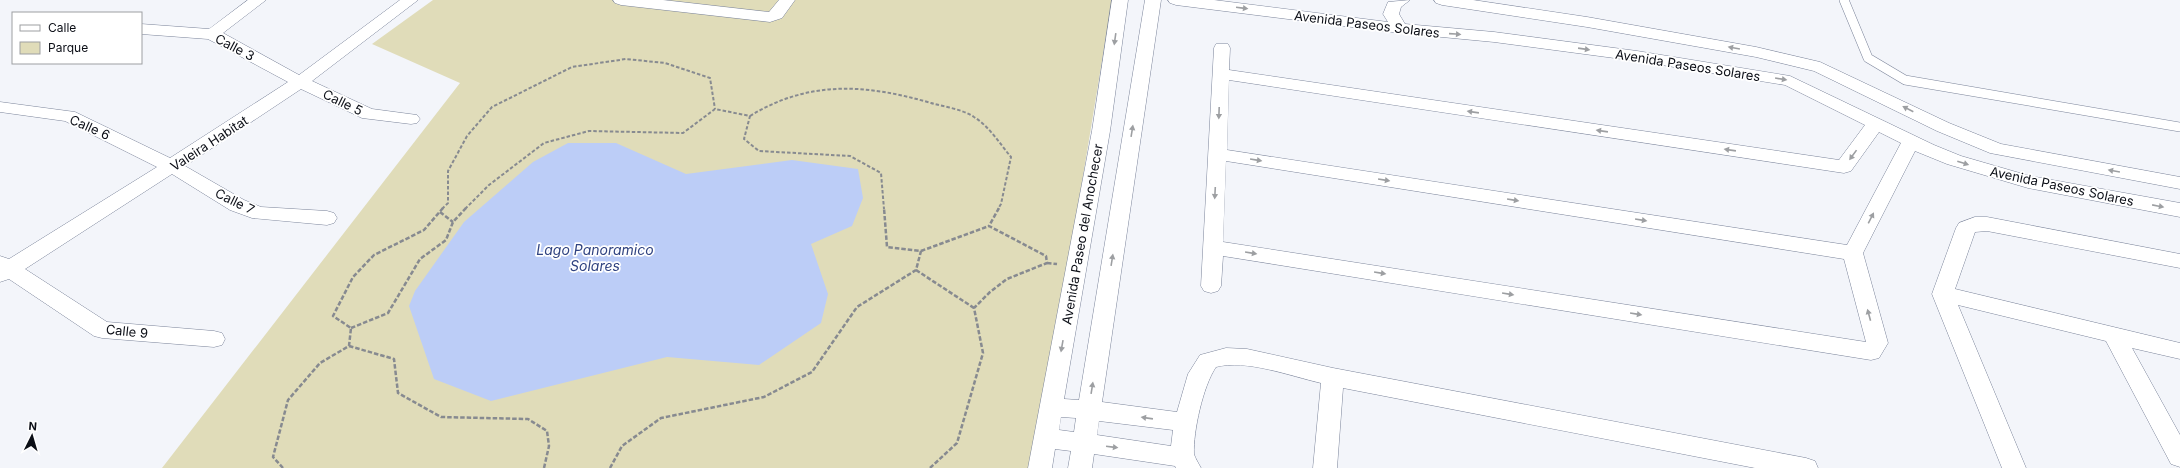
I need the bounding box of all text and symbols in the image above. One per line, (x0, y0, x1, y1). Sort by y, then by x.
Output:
one-way arrow (1236, 5, 1248, 12)
street label: Avenida Paseos Solares (1293, 7, 1441, 41)
legend (12, 12, 142, 64)
text: Calle (48, 20, 76, 35)
street label: Calle 3 (213, 30, 257, 64)
one-way arrow (1449, 31, 1461, 38)
one-way arrow (1112, 33, 1118, 45)
text: Parque (48, 40, 88, 55)
one-way arrow (1728, 45, 1740, 51)
one-way arrow (1578, 46, 1590, 52)
street label: Avenida Paseos Solares (1614, 46, 1762, 84)
one-way arrow (1775, 76, 1787, 82)
street label: Calle 5 (321, 86, 366, 118)
one-way arrow (1902, 106, 1914, 112)
one-way arrow (1216, 107, 1222, 120)
one-way arrow (1467, 109, 1479, 115)
street label: Calle 6 (67, 111, 113, 143)
street label: Valeira Habitat (167, 112, 251, 174)
one-way arrow (1129, 125, 1135, 137)
one-way arrow (1596, 128, 1608, 134)
street label: Avenida Paseo del Anochecer (1058, 142, 1106, 326)
one-way arrow (1724, 147, 1737, 153)
one-way arrow (1849, 149, 1857, 160)
one-way arrow (1250, 157, 1262, 163)
one-way arrow (1958, 160, 1970, 166)
street label: Avenida Paseos Solares (1989, 163, 2135, 209)
one-way arrow (2108, 168, 2120, 174)
one-way arrow (1378, 177, 1390, 183)
street label: Calle 7 (213, 185, 257, 217)
one-way arrow (1212, 187, 1219, 199)
one-way arrow (1506, 197, 1519, 203)
one-way arrow (2152, 204, 2164, 210)
one-way arrow (1867, 212, 1874, 224)
one-way arrow (1635, 217, 1647, 223)
water label: Lago Panoramico Solares (536, 241, 654, 274)
one-way arrow (1245, 250, 1257, 256)
one-way arrow (1109, 253, 1115, 266)
one-way arrow (1374, 270, 1386, 276)
one-way arrow (1502, 291, 1514, 297)
one-way arrow (1866, 309, 1872, 321)
one-way arrow (1630, 311, 1642, 317)
street label: Calle 9 (105, 321, 149, 341)
one-way arrow (1058, 340, 1064, 352)
one-way arrow (1089, 382, 1095, 394)
one-way arrow (1141, 415, 1153, 421)
north arrow (12, 416, 52, 456)
text: N (28, 419, 38, 433)
one-way arrow (1106, 444, 1118, 450)

